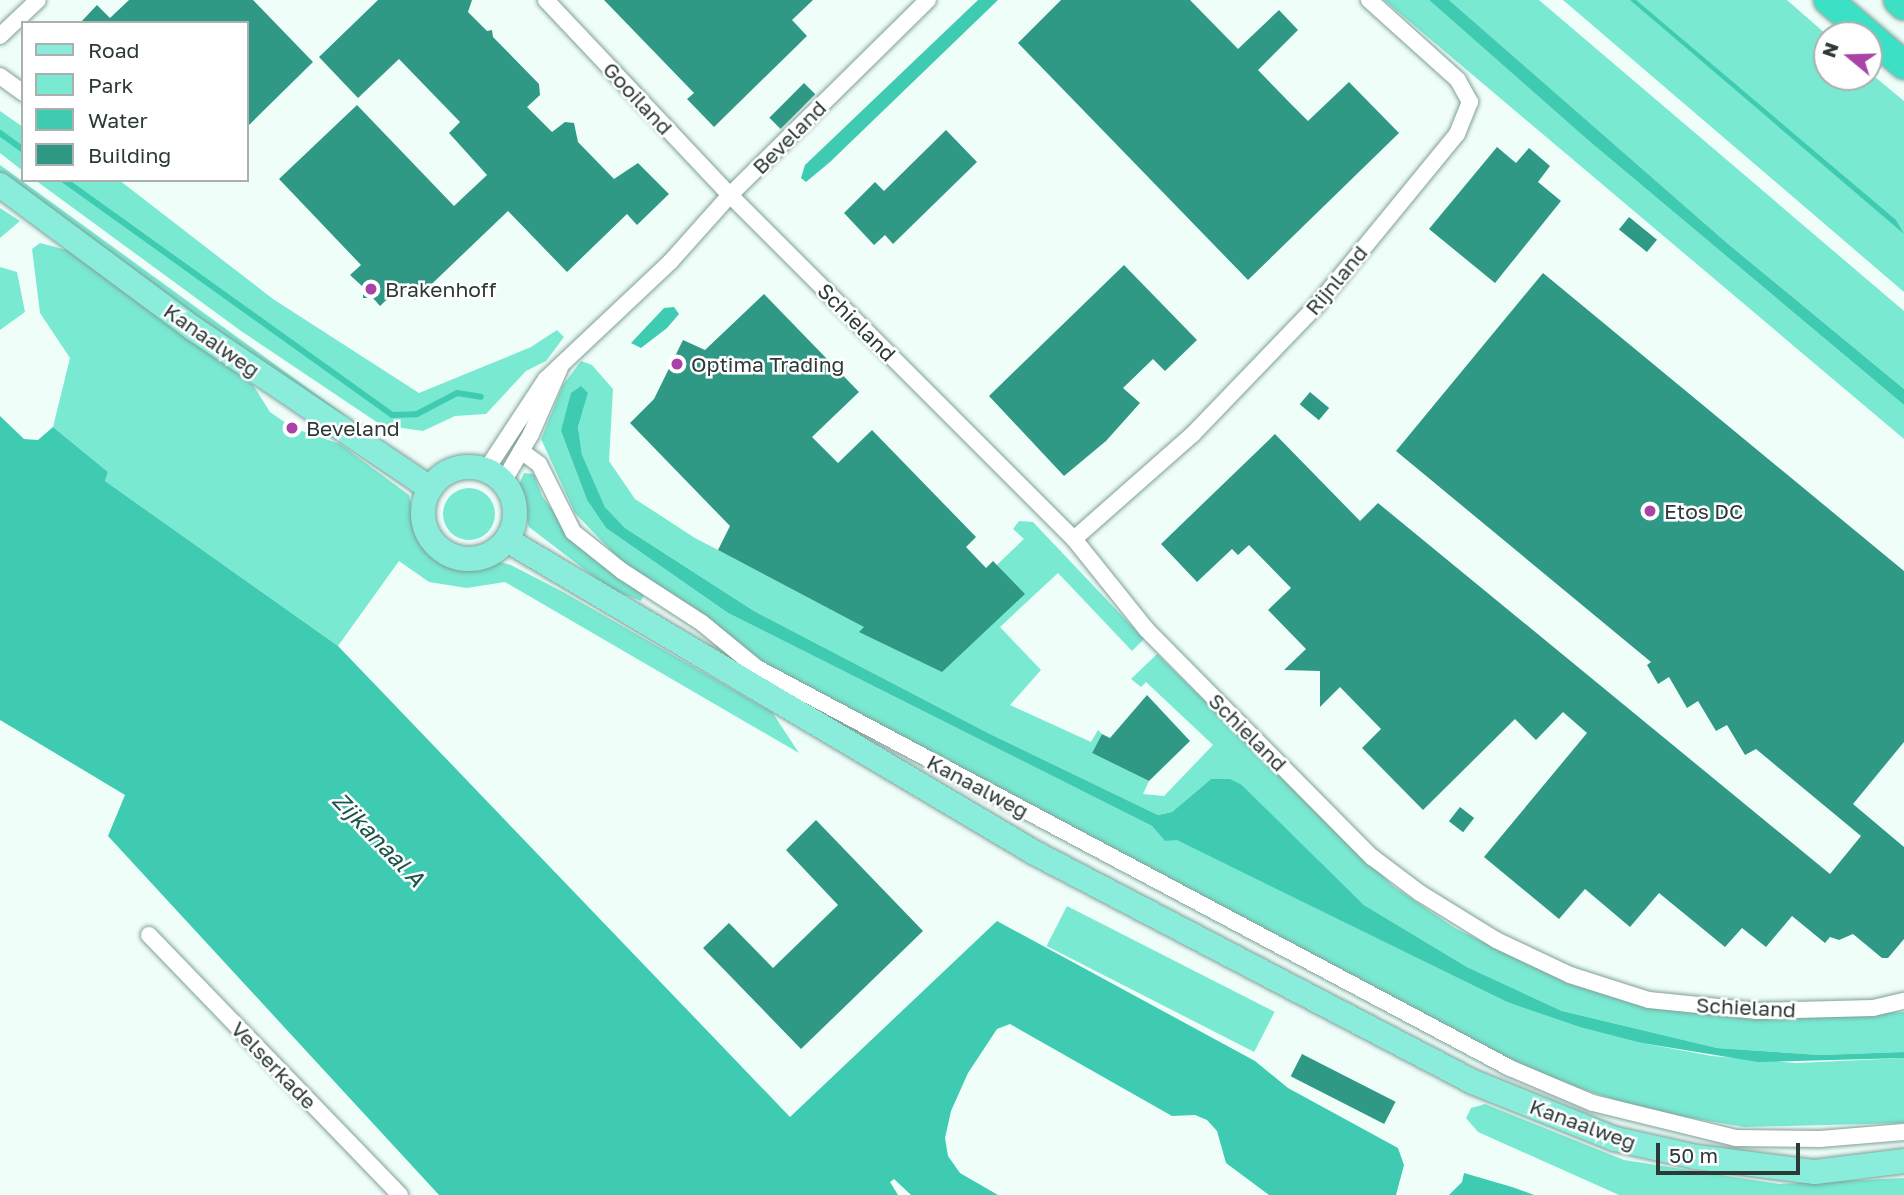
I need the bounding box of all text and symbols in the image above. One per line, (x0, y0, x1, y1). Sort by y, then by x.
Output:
legend (21, 21, 248, 182)
north arrow (1813, 21, 1883, 91)
text: Road (88, 37, 139, 63)
text: N (1816, 39, 1843, 60)
street label: Gooiland (598, 56, 678, 140)
text: Park (88, 72, 133, 98)
street label: Beveland (747, 95, 831, 179)
text: Water (88, 107, 148, 133)
text: Building (88, 142, 171, 168)
street label: Rijnland (1300, 240, 1372, 320)
place label: Brakenhoff (385, 276, 496, 302)
street label: Schieland (813, 278, 901, 366)
marker: Brakenhoff (363, 281, 379, 297)
street label: Kanaalweg (159, 298, 265, 382)
place label: Optima Trading (691, 351, 845, 377)
marker: Optima Trading (669, 356, 685, 372)
place label: Beveland (306, 415, 400, 441)
marker: Beveland (284, 420, 300, 436)
place label: Etos DC (1664, 498, 1743, 524)
marker: Etos DC (1642, 503, 1658, 519)
street label: Schieland (1204, 688, 1292, 776)
street label: Kanaalweg (923, 749, 1033, 823)
water label: Zijkanaal A (327, 786, 431, 892)
street label: Schieland (1695, 992, 1797, 1022)
street label: Velserkade (226, 1016, 322, 1114)
street label: Kanaalweg (1526, 1093, 1640, 1155)
scale bar (1659, 1128, 1802, 1172)
text: 50 m (1669, 1142, 1718, 1168)

